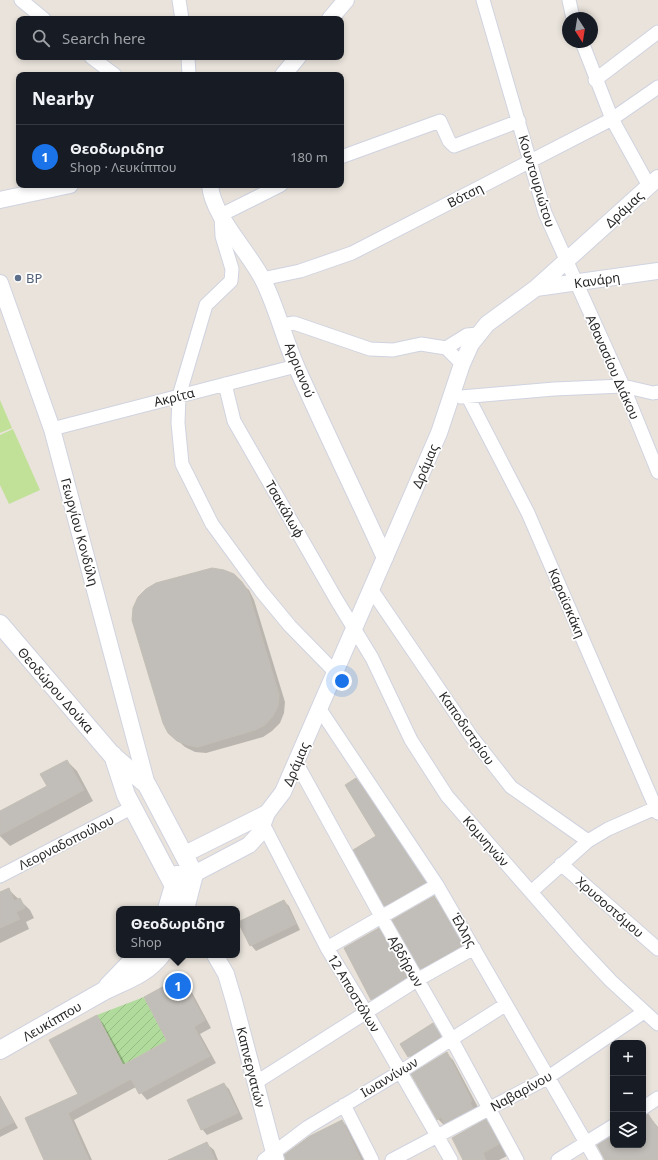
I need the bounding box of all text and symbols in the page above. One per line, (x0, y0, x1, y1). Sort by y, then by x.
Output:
north arrow (562, 12, 598, 48)
search box (16, 16, 344, 60)
icon: search (30, 27, 52, 49)
text: Search here (62, 28, 145, 48)
text: Nearby (32, 87, 94, 110)
street label: Κουντουριώτου (514, 133, 560, 229)
text: Θεοδωριδησ (70, 138, 164, 158)
text: 1 (41, 148, 49, 166)
text: 180 m (290, 148, 328, 166)
text: Shop · Λευκίππου (70, 158, 177, 176)
street label: Βότση (444, 178, 486, 212)
street label: Δράμας (601, 187, 647, 231)
street label: Κανάρη (573, 268, 621, 292)
place label: BP (26, 269, 42, 287)
marker: BP (13, 273, 23, 283)
street label: Αθανασίου Διάκου (582, 312, 644, 422)
street label: Αρριανού (281, 340, 319, 400)
street label: Ακρίτα (152, 383, 196, 411)
street label: Δράμας (408, 441, 442, 491)
street label: Γεωργίου Κονδύλη (57, 476, 103, 588)
street label: Τσακάλωφ (261, 477, 309, 541)
street label: Καραϊσκάκη (544, 565, 590, 641)
street label: Θεοδώρου Δούκα (14, 643, 98, 737)
your location (332, 671, 352, 691)
street label: Καποδιστρίου (435, 688, 499, 768)
street label: Δράμας (279, 739, 313, 789)
street label: Λεορναδοπούλου (15, 810, 117, 874)
street label: Κομνηνών (459, 812, 513, 870)
street label: Χρυσοστόμου (572, 873, 648, 941)
popup (116, 906, 240, 958)
street label: Έλλης (447, 909, 481, 951)
text: Θεοδωριδησ (131, 913, 225, 933)
street label: Αβδήρων (384, 932, 428, 990)
text: Shop (131, 933, 162, 951)
street label: 12 Αποστόλων (324, 951, 385, 1036)
pin: 1 (165, 971, 191, 1001)
street label: Λευκίππου (19, 997, 85, 1045)
street label: Καπνεργατών (232, 1025, 270, 1109)
map controls (610, 1040, 646, 1148)
button: + (610, 1040, 646, 1076)
street label: Ιωαννίνων (357, 1053, 421, 1101)
street label: Ναβαρίνου (487, 1067, 555, 1115)
button: − (610, 1076, 646, 1112)
button: layers (610, 1112, 646, 1148)

